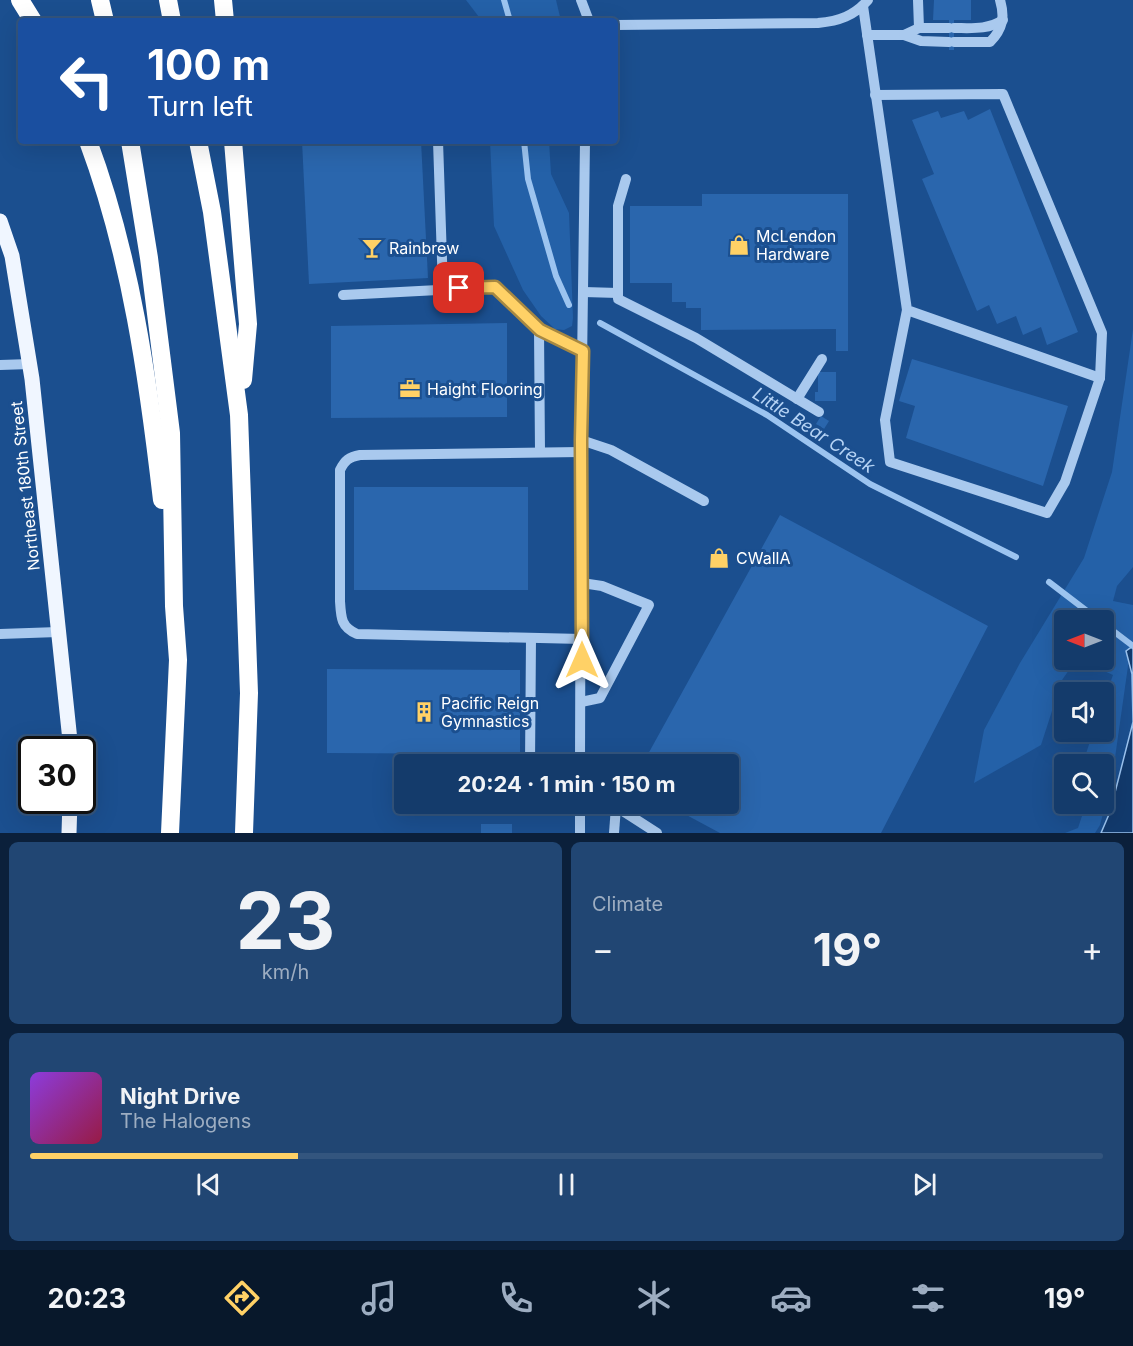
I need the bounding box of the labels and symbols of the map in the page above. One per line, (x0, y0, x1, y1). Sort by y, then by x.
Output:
place label: McLendon Hardware (756, 226, 836, 264)
shop icon: McLendon Hardware (727, 233, 751, 257)
bar icon: Rainbrew (360, 236, 384, 260)
place label: Rainbrew (389, 238, 459, 258)
pin (433, 262, 484, 313)
office icon: Haight Flooring (398, 377, 422, 401)
place label: Haight Flooring (427, 379, 543, 399)
water label: Little Bear Creek (749, 383, 880, 478)
street label: Northeast 180th Street (6, 400, 44, 572)
shop icon: CWallA (707, 546, 731, 570)
place label: CWallA (736, 548, 790, 568)
north arrow (1054, 610, 1114, 670)
position arrow (550, 628, 614, 692)
place label: Pacific Reign Gymnastics (441, 693, 539, 731)
building icon: Pacific Reign Gymnastics (412, 700, 436, 724)
speed limit sign: 30 (18, 736, 96, 814)

